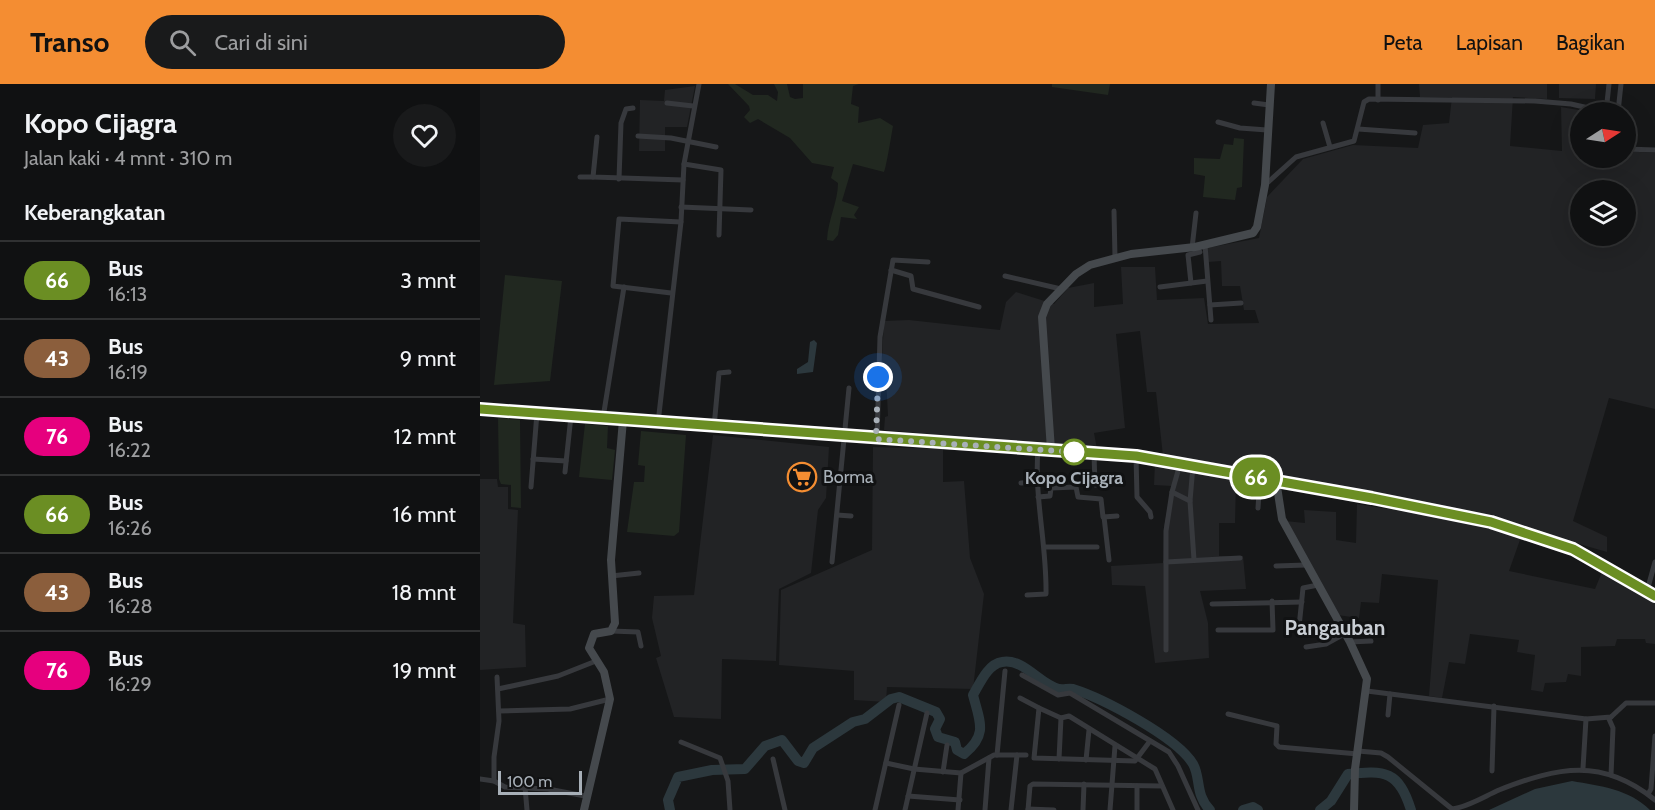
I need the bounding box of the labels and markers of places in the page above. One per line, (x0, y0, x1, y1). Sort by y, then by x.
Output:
marker: Kopo Cijagra (1061, 439, 1087, 465)
supermarket icon: Borma (786, 461, 818, 493)
place label: Borma (823, 466, 874, 488)
place label: Kopo Cijagra (1025, 467, 1123, 489)

